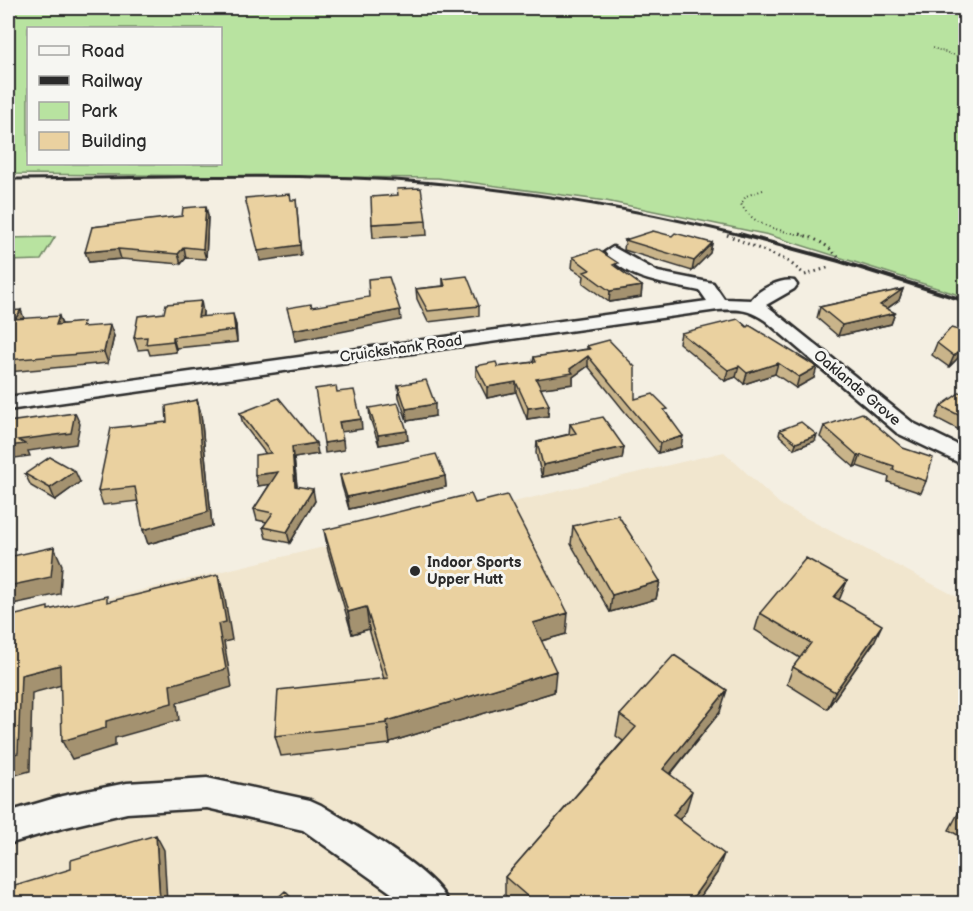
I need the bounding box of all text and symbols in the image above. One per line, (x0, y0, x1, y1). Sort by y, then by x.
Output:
legend (27, 27, 222, 165)
text: Road (81, 41, 125, 62)
text: Railway (81, 71, 143, 92)
text: Park (81, 101, 117, 122)
text: Building (81, 131, 147, 152)
street label: Cruickshank Road (338, 331, 464, 367)
street label: Oaklands Grove (810, 346, 905, 430)
place label: Indoor Sports Upper Hutt (427, 553, 521, 589)
marker: Indoor Sports Upper Hutt (408, 564, 422, 578)

